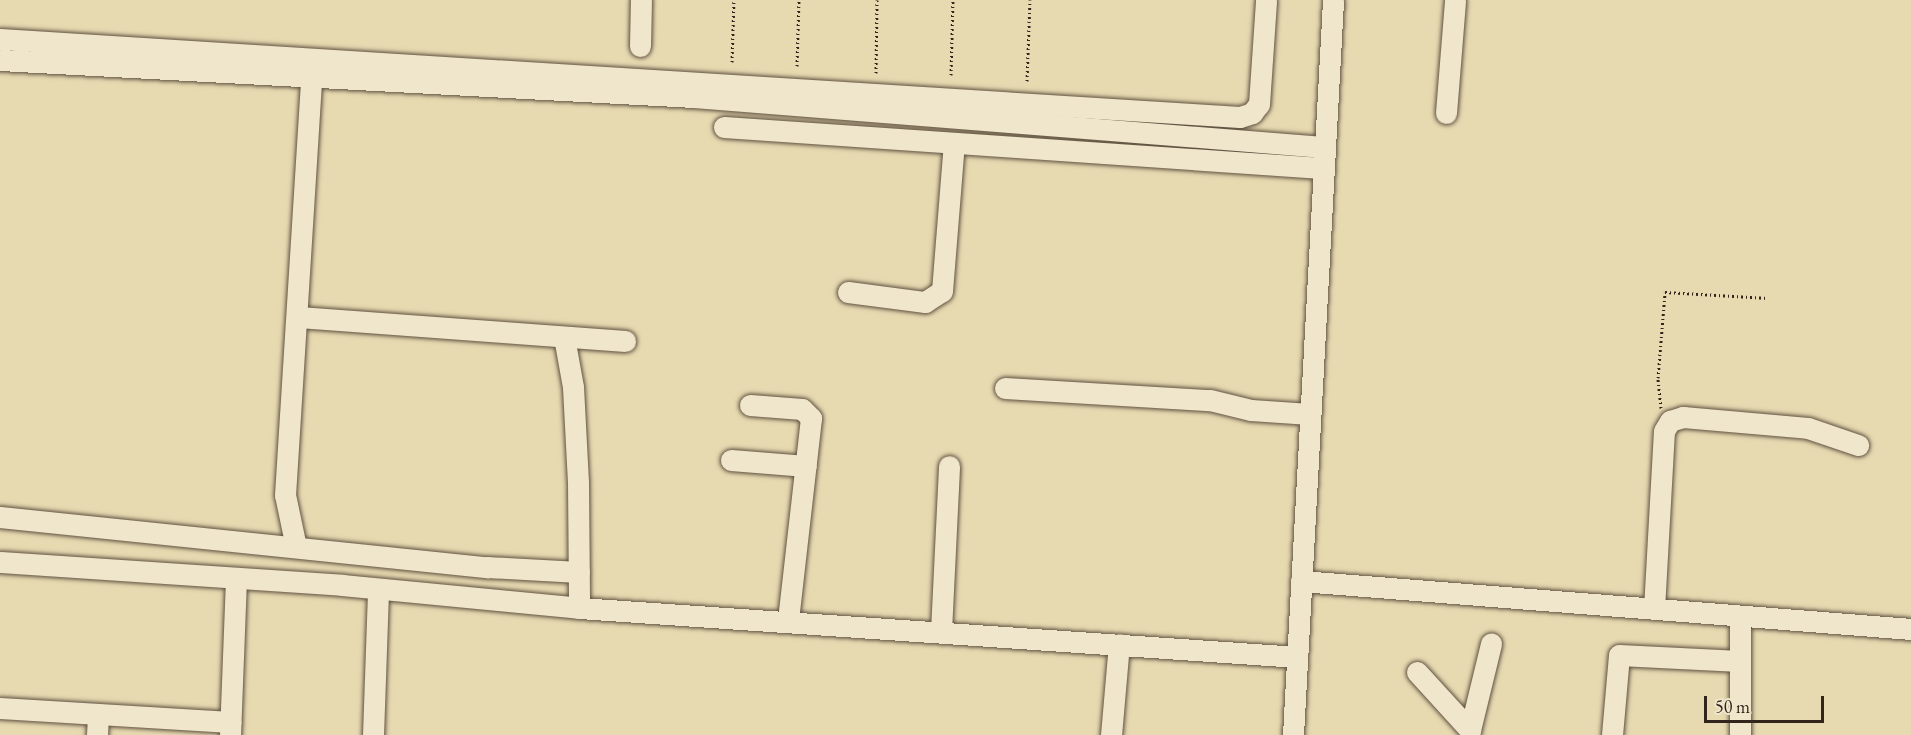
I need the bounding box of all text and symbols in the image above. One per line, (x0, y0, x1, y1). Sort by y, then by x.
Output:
scale bar (1707, 684, 1827, 722)
text: 50 m (1715, 695, 1750, 718)

